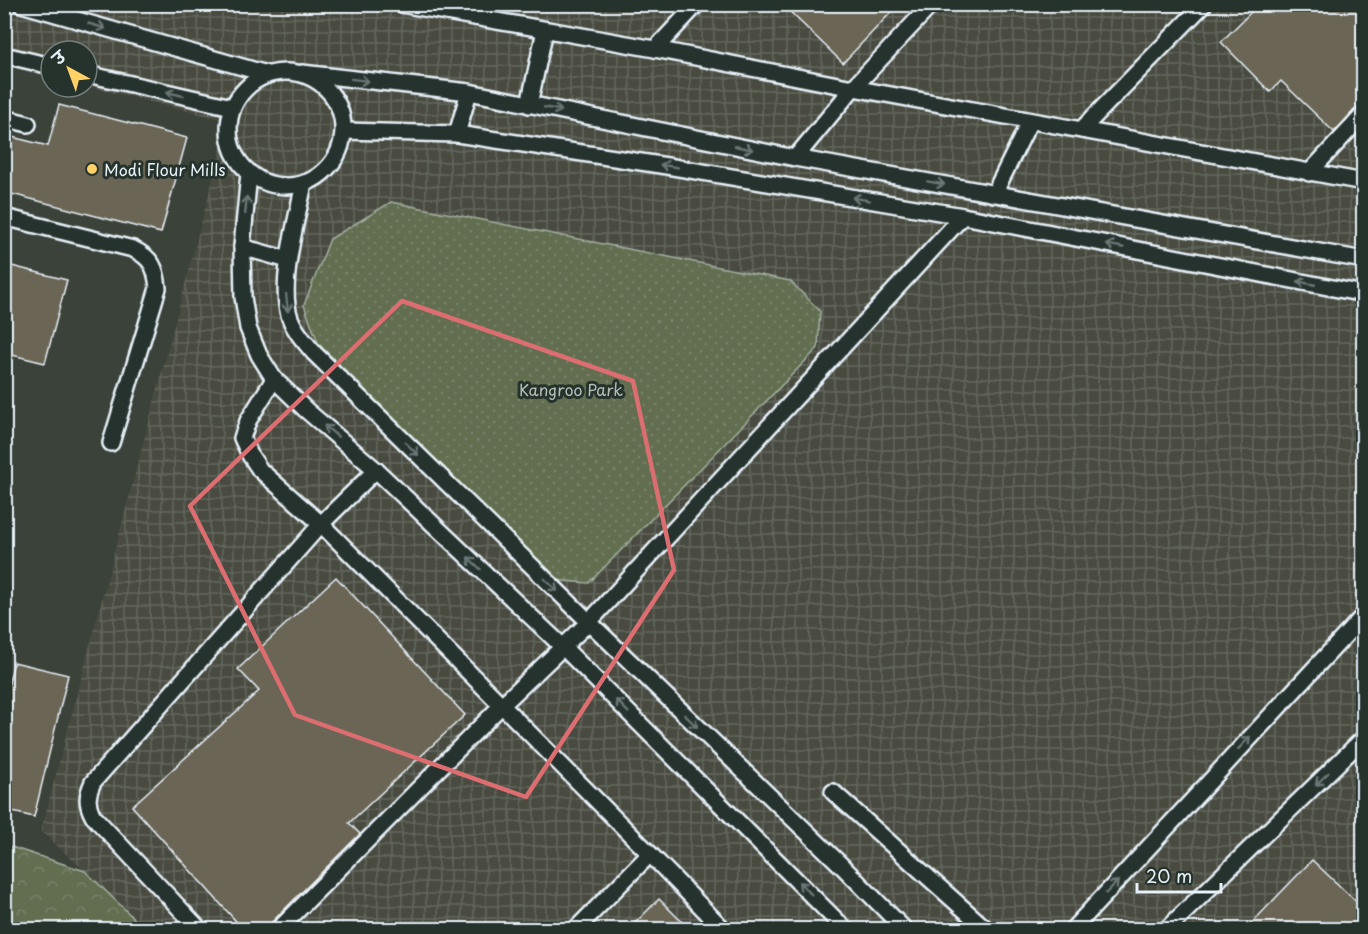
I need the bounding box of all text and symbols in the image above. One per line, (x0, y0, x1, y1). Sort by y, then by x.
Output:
one-way arrow (87, 21, 106, 32)
north arrow (39, 39, 99, 99)
text: उ (45, 43, 71, 71)
one-way arrow (350, 74, 370, 85)
one-way arrow (166, 88, 185, 99)
one-way arrow (542, 104, 562, 115)
one-way arrow (734, 143, 753, 154)
place label: Modi Flour Mills (104, 157, 226, 181)
one-way arrow (659, 161, 679, 172)
marker: Modi Flour Mills (85, 162, 99, 176)
one-way arrow (925, 178, 945, 189)
one-way arrow (852, 193, 871, 204)
one-way arrow (241, 196, 252, 216)
one-way arrow (1105, 240, 1125, 251)
one-way arrow (1297, 277, 1316, 288)
one-way arrow (282, 293, 293, 312)
park label: Kangroo Park (519, 377, 623, 401)
one-way arrow (323, 425, 339, 438)
one-way arrow (404, 441, 419, 456)
one-way arrow (467, 556, 482, 570)
one-way arrow (544, 578, 559, 592)
one-way arrow (615, 699, 630, 713)
one-way arrow (684, 713, 699, 728)
one-way arrow (1237, 736, 1251, 751)
one-way arrow (1314, 771, 1329, 786)
scale bar (1137, 856, 1221, 894)
text: 20 m (1146, 862, 1192, 889)
one-way arrow (1105, 880, 1119, 895)
one-way arrow (797, 881, 812, 896)

